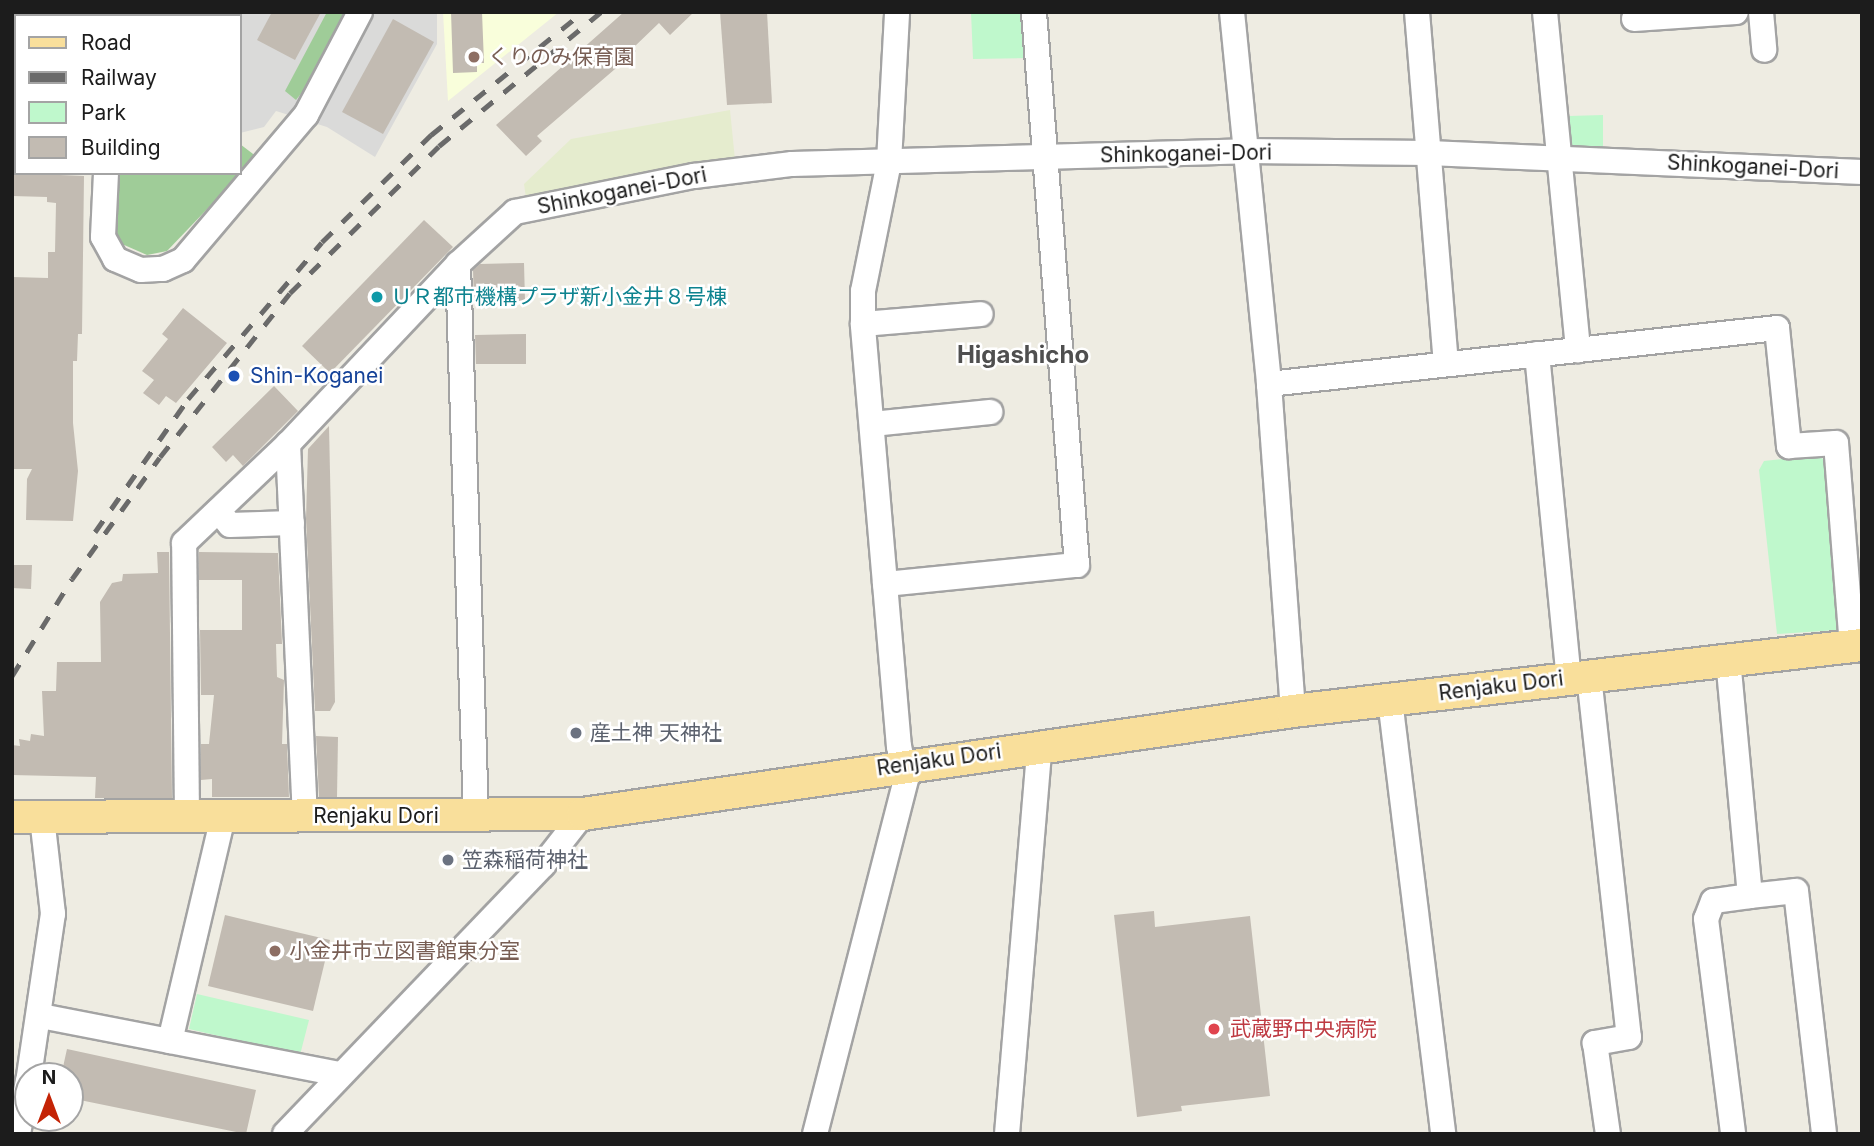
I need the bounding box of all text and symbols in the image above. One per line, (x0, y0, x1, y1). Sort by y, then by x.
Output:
legend (14, 14, 242, 175)
text: Road (81, 30, 132, 55)
place label: くりのみ保育園 (488, 44, 635, 70)
marker: くりのみ保育園 (466, 49, 482, 65)
text: Railway (81, 65, 157, 90)
text: Park (81, 100, 126, 125)
text: Building (81, 135, 161, 160)
street label: Shinkoganei-Dori (1100, 140, 1272, 168)
street label: Shinkoganei-Dori (1666, 150, 1840, 184)
street label: Shinkoganei-Dori (535, 162, 709, 220)
place label: ＵＲ都市機構プラザ新小金井８号棟 (391, 284, 727, 310)
marker: ＵＲ都市機構プラザ新小金井８号棟 (369, 289, 385, 305)
district label: Higashicho (957, 341, 1089, 369)
place label: Shin-Koganei (250, 363, 383, 389)
marker: Shin-Koganei (224, 366, 244, 386)
street label: Renjaku Dori (1437, 666, 1565, 706)
place label: 産土神 天神社 (590, 720, 722, 746)
marker: 産土神 天神社 (568, 725, 584, 741)
street label: Renjaku Dori (875, 739, 1003, 781)
street label: Renjaku Dori (313, 803, 439, 829)
place label: 笠森稲荷神社 (462, 847, 588, 873)
marker: 笠森稲荷神社 (440, 852, 456, 868)
place label: 小金井市立図書館東分室 (289, 938, 520, 964)
marker: 小金井市立図書館東分室 (267, 943, 283, 959)
place label: 武蔵野中央病院 (1230, 1016, 1377, 1042)
marker: 武蔵野中央病院 (1204, 1019, 1224, 1039)
north arrow (14, 1062, 84, 1132)
text: N (42, 1066, 56, 1089)

